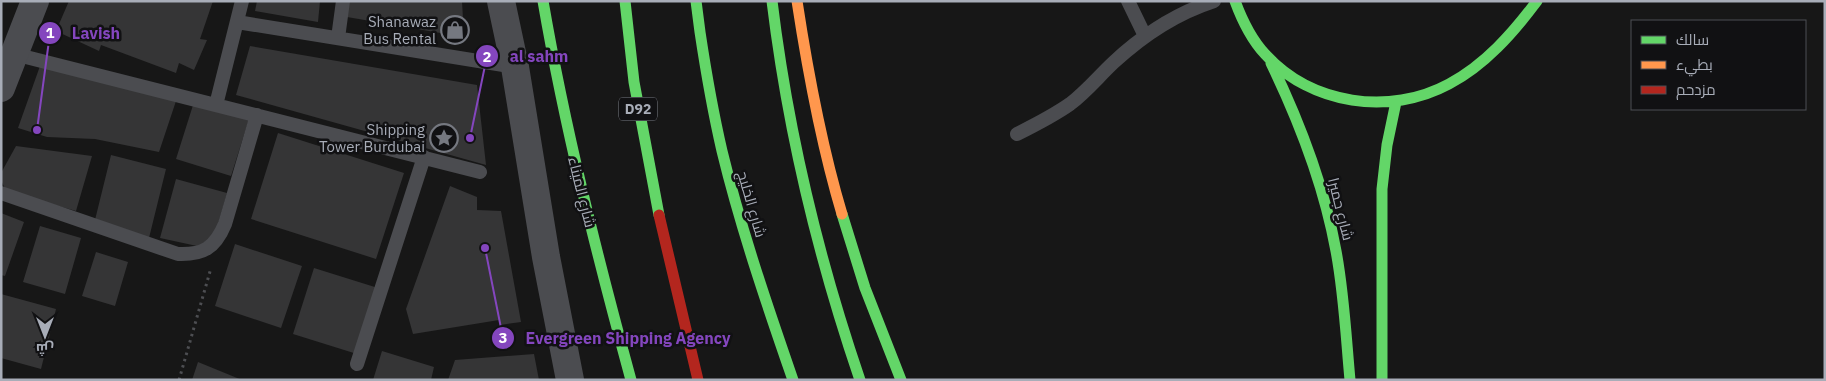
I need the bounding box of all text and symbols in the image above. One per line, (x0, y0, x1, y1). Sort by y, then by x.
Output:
place label: Shanawaz Bus Rental (363, 12, 436, 48)
shop icon: Shanawaz Bus Rental (440, 15, 470, 45)
callout: Lavish (37, 17, 131, 48)
legend (1631, 20, 1806, 110)
text: 1 (45, 23, 55, 42)
text: Lavish (72, 23, 120, 43)
text: سالك (1676, 30, 1709, 49)
callout: al sahm (475, 41, 579, 72)
text: al sahm (510, 46, 568, 66)
text: 2 (482, 47, 492, 66)
text: بطيء (1676, 55, 1713, 77)
text: مزدحم (1676, 80, 1716, 100)
road number: D92 (619, 98, 657, 120)
place label: Shipping Tower Burdubai (319, 120, 425, 156)
place icon: Shipping Tower Burdubai (429, 123, 459, 153)
street label: شارع الميناء (562, 155, 600, 230)
street label: شارع الخليج (732, 169, 771, 240)
street label: شارع جميرا (1322, 176, 1358, 243)
north arrow (20, 311, 70, 361)
callout: Evergreen Shipping Agency (491, 323, 741, 354)
text: 3 (498, 328, 508, 347)
text: Evergreen Shipping Agency (525, 328, 731, 348)
text: ش (36, 340, 54, 358)

